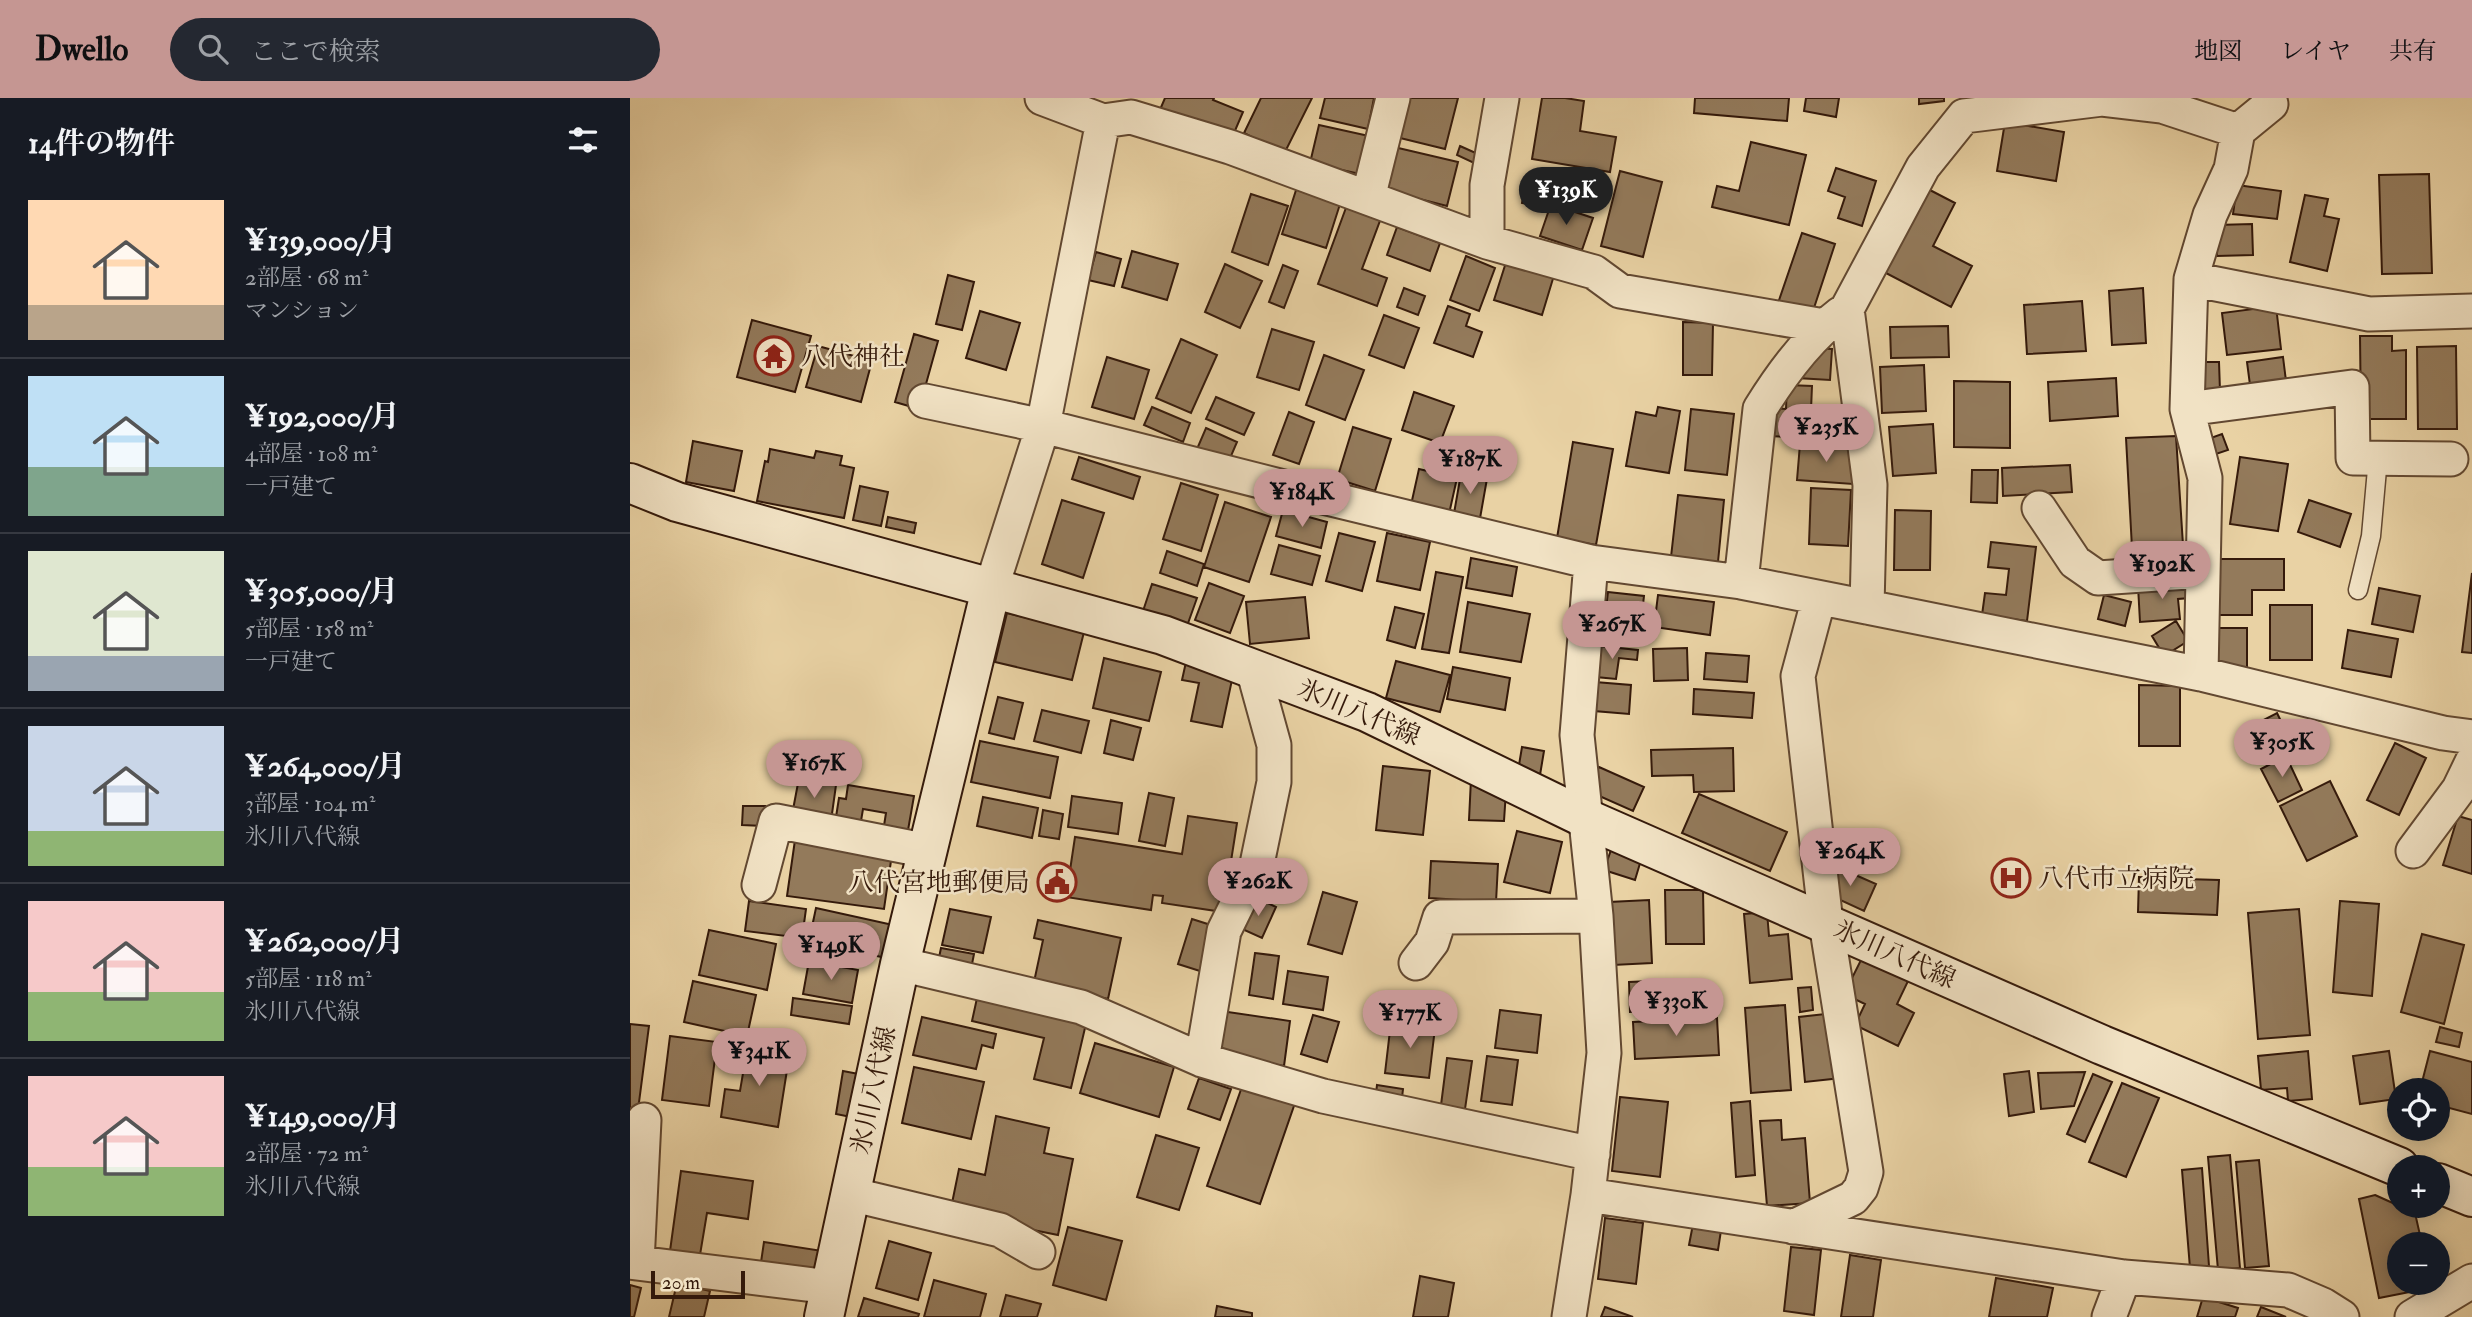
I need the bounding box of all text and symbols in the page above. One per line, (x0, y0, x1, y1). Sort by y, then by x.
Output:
search box (170, 18, 660, 81)
text: Dwello (35, 29, 128, 70)
icon: search (194, 30, 232, 68)
text: ここで検索 (250, 36, 380, 68)
text: 地図 (2194, 36, 2242, 67)
text: レイヤ (2280, 36, 2351, 67)
text: 共有 (2389, 36, 2437, 67)
icon: filters (564, 121, 602, 159)
text: 14件の物件 (28, 125, 175, 162)
pin: ¥139K (1517, 167, 1615, 227)
text: ¥139K (1535, 175, 1597, 204)
text: ¥139,000/月 (245, 222, 396, 259)
icon: home (84, 228, 168, 312)
text: 2部屋 · 68 m² (245, 263, 368, 292)
text: マンション (245, 296, 359, 325)
temple icon: 八代神社 (753, 335, 795, 377)
place label: 八代神社 (801, 341, 905, 373)
text: ¥192,000/月 (245, 398, 400, 435)
icon: home (84, 404, 168, 488)
pin: ¥235K (1777, 404, 1875, 464)
text: ¥235K (1794, 412, 1858, 441)
pin: ¥187K (1421, 436, 1519, 496)
text: 4部屋 · 108 m² (245, 439, 377, 468)
text: ¥187K (1439, 444, 1501, 473)
pin: ¥184K (1253, 470, 1351, 529)
text: 一戸建て (245, 472, 337, 501)
text: ¥184K (1270, 477, 1334, 506)
pin: ¥192K (2113, 542, 2211, 601)
text: ¥192K (2130, 549, 2194, 578)
text: ¥305,000/月 (245, 573, 398, 610)
icon: home (84, 579, 168, 663)
pin: ¥267K (1563, 602, 1661, 661)
text: ¥267K (1578, 609, 1646, 638)
text: 5部屋 · 158 m² (245, 614, 374, 643)
text: 一戸建て (245, 647, 337, 676)
street label: 氷川八代線 (1293, 673, 1425, 753)
pin: ¥305K (2233, 720, 2331, 779)
text: ¥305K (2250, 727, 2314, 756)
pin: ¥167K (765, 740, 863, 800)
text: ¥264,000/月 (245, 748, 406, 785)
text: ¥167K (782, 748, 846, 777)
icon: home (84, 754, 168, 838)
text: 3部屋 · 104 m² (245, 789, 375, 818)
text: 氷川八代線 (245, 822, 360, 851)
pin: ¥264K (1801, 828, 1899, 888)
text: ¥264K (1815, 836, 1885, 865)
hospital icon: 八代市立病院 (1990, 857, 2032, 899)
pin: ¥262K (1209, 858, 1307, 918)
public building icon: 八代宮地郵便局 (1036, 861, 1078, 903)
place label: 八代市立病院 (2038, 863, 2194, 895)
text: ¥262K (1224, 866, 1292, 895)
place label: 八代宮地郵便局 (848, 867, 1030, 899)
street label: 氷川八代線 (1829, 914, 1960, 996)
pin: ¥149K (782, 922, 880, 982)
text: ¥262,000/月 (245, 923, 404, 960)
icon: home (84, 929, 168, 1013)
text: ¥149K (798, 930, 864, 959)
text: 5部屋 · 118 m² (245, 964, 372, 993)
pin: ¥330K (1627, 978, 1725, 1038)
text: ¥330K (1645, 986, 1707, 1015)
pin: ¥177K (1361, 990, 1459, 1050)
text: 氷川八代線 (245, 997, 360, 1026)
text: ¥177K (1379, 998, 1441, 1027)
street label: 氷川八代線 (845, 1023, 903, 1157)
pin: ¥341K (710, 1028, 808, 1088)
text: ¥341K (728, 1036, 790, 1065)
map controls (2387, 1078, 2450, 1295)
button: locate (2387, 1078, 2450, 1141)
text: ¥149,000/月 (245, 1098, 401, 1135)
icon: home (84, 1104, 168, 1188)
text: 2部屋 · 72 m² (245, 1139, 368, 1168)
button: + (2387, 1155, 2450, 1218)
text: 氷川八代線 (245, 1172, 360, 1201)
button: − (2387, 1232, 2450, 1295)
scale bar (651, 1268, 746, 1300)
text: 20 m (662, 1271, 700, 1295)

